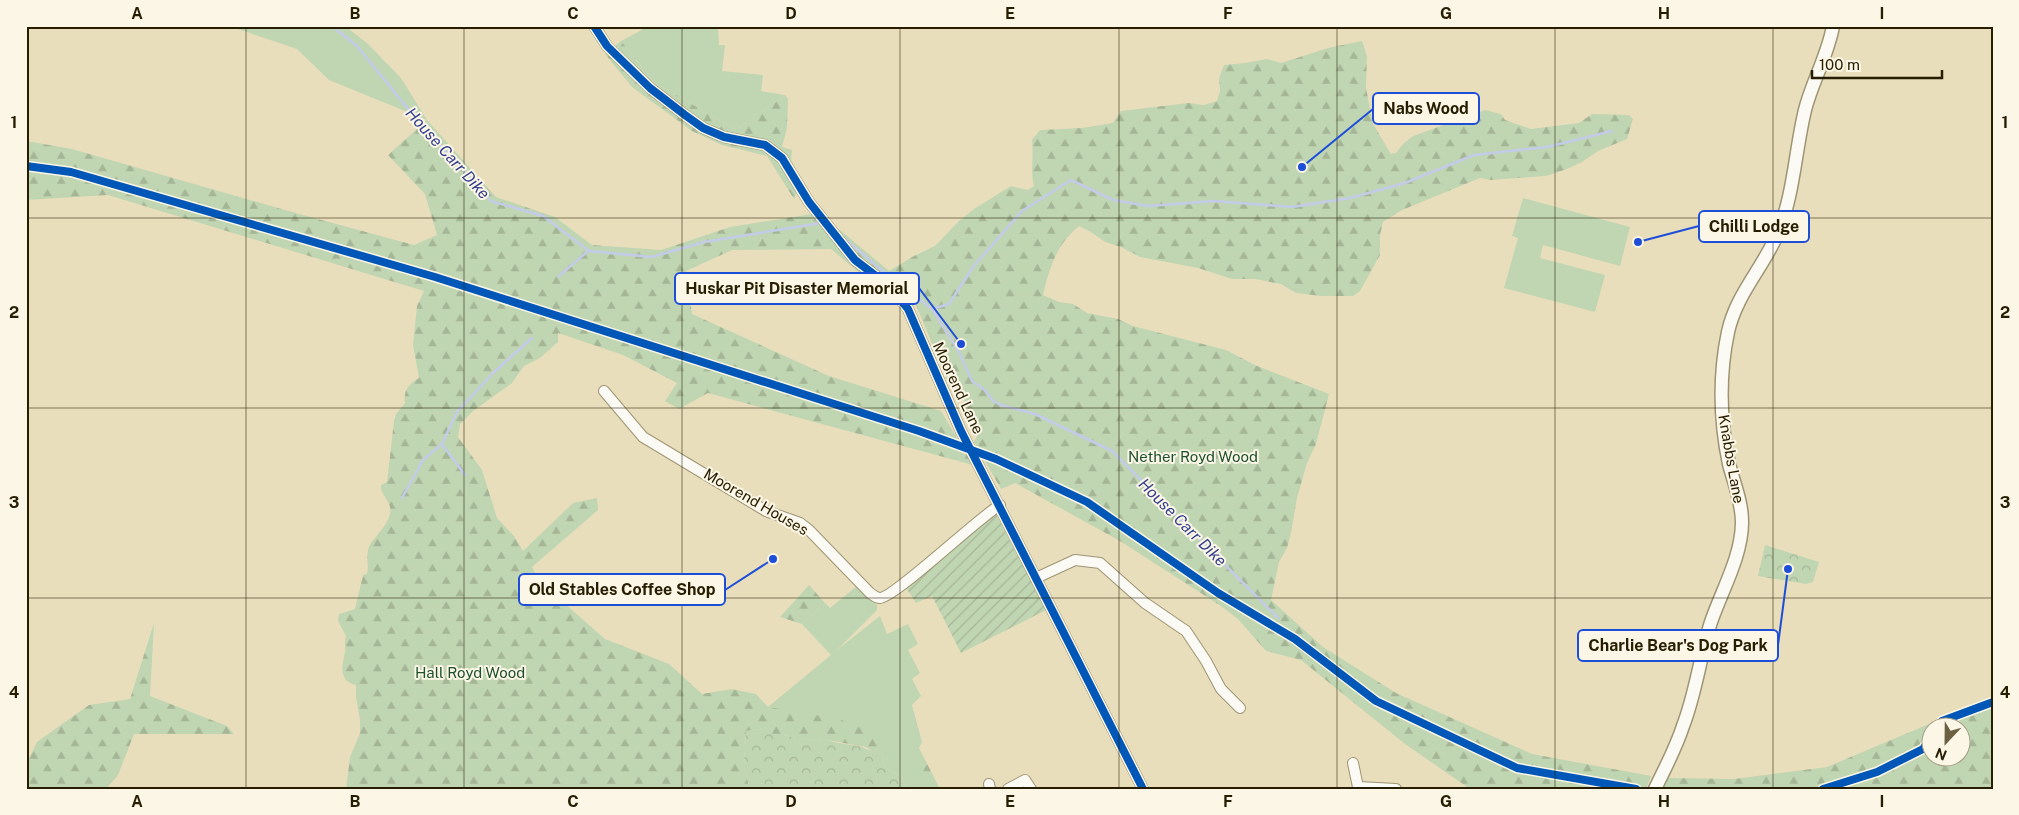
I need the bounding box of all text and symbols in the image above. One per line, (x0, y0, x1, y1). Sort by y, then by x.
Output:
text: A (131, 4, 143, 23)
text: B (350, 4, 361, 23)
text: C (567, 4, 579, 23)
text: D (785, 4, 797, 23)
text: E (1005, 4, 1015, 23)
text: F (1223, 4, 1233, 23)
text: G (1440, 4, 1452, 23)
text: H (1658, 4, 1670, 23)
text: I (1880, 4, 1884, 23)
scale bar (1812, 48, 1942, 80)
text: 100 m (1819, 56, 1860, 73)
callout: Nabs Wood (1373, 93, 1479, 124)
text: Nabs Wood (1383, 99, 1469, 118)
water label: House Carr Dike (402, 104, 494, 203)
text: 1 (11, 113, 17, 132)
text: 1 (2002, 113, 2008, 132)
callout: Chilli Lodge (1699, 211, 1809, 242)
text: Chilli Lodge (1709, 217, 1799, 236)
callout: Huskar Pit Disaster Memorial (675, 273, 919, 304)
text: Huskar Pit Disaster Memorial (685, 279, 909, 298)
text: 2 (9, 303, 19, 322)
text: 2 (2000, 303, 2010, 322)
street label: Moorend Lane (930, 339, 987, 436)
street label: Knabbs Lane (1715, 413, 1748, 505)
park label: Nether Royd Wood (1128, 448, 1258, 465)
street label: Moorend Houses (701, 465, 812, 538)
water label: House Carr Dike (1135, 474, 1231, 570)
text: 3 (9, 493, 19, 512)
text: 3 (2000, 493, 2010, 512)
callout: Old Stables Coffee Shop (519, 574, 725, 605)
text: Old Stables Coffee Shop (529, 580, 716, 599)
callout: Charlie Bear's Dog Park (1578, 630, 1778, 661)
text: Charlie Bear's Dog Park (1588, 636, 1768, 655)
park label: Hall Royd Wood (415, 664, 525, 681)
text: 4 (9, 683, 20, 702)
text: 4 (2000, 683, 2011, 702)
north arrow (1922, 718, 1972, 768)
text: N (1933, 745, 1949, 764)
text: A (131, 792, 143, 811)
text: B (350, 792, 361, 811)
text: C (567, 792, 579, 811)
text: D (785, 792, 797, 811)
text: E (1005, 792, 1015, 811)
text: F (1223, 792, 1233, 811)
text: G (1440, 792, 1452, 811)
text: H (1658, 792, 1670, 811)
text: I (1880, 792, 1884, 811)

